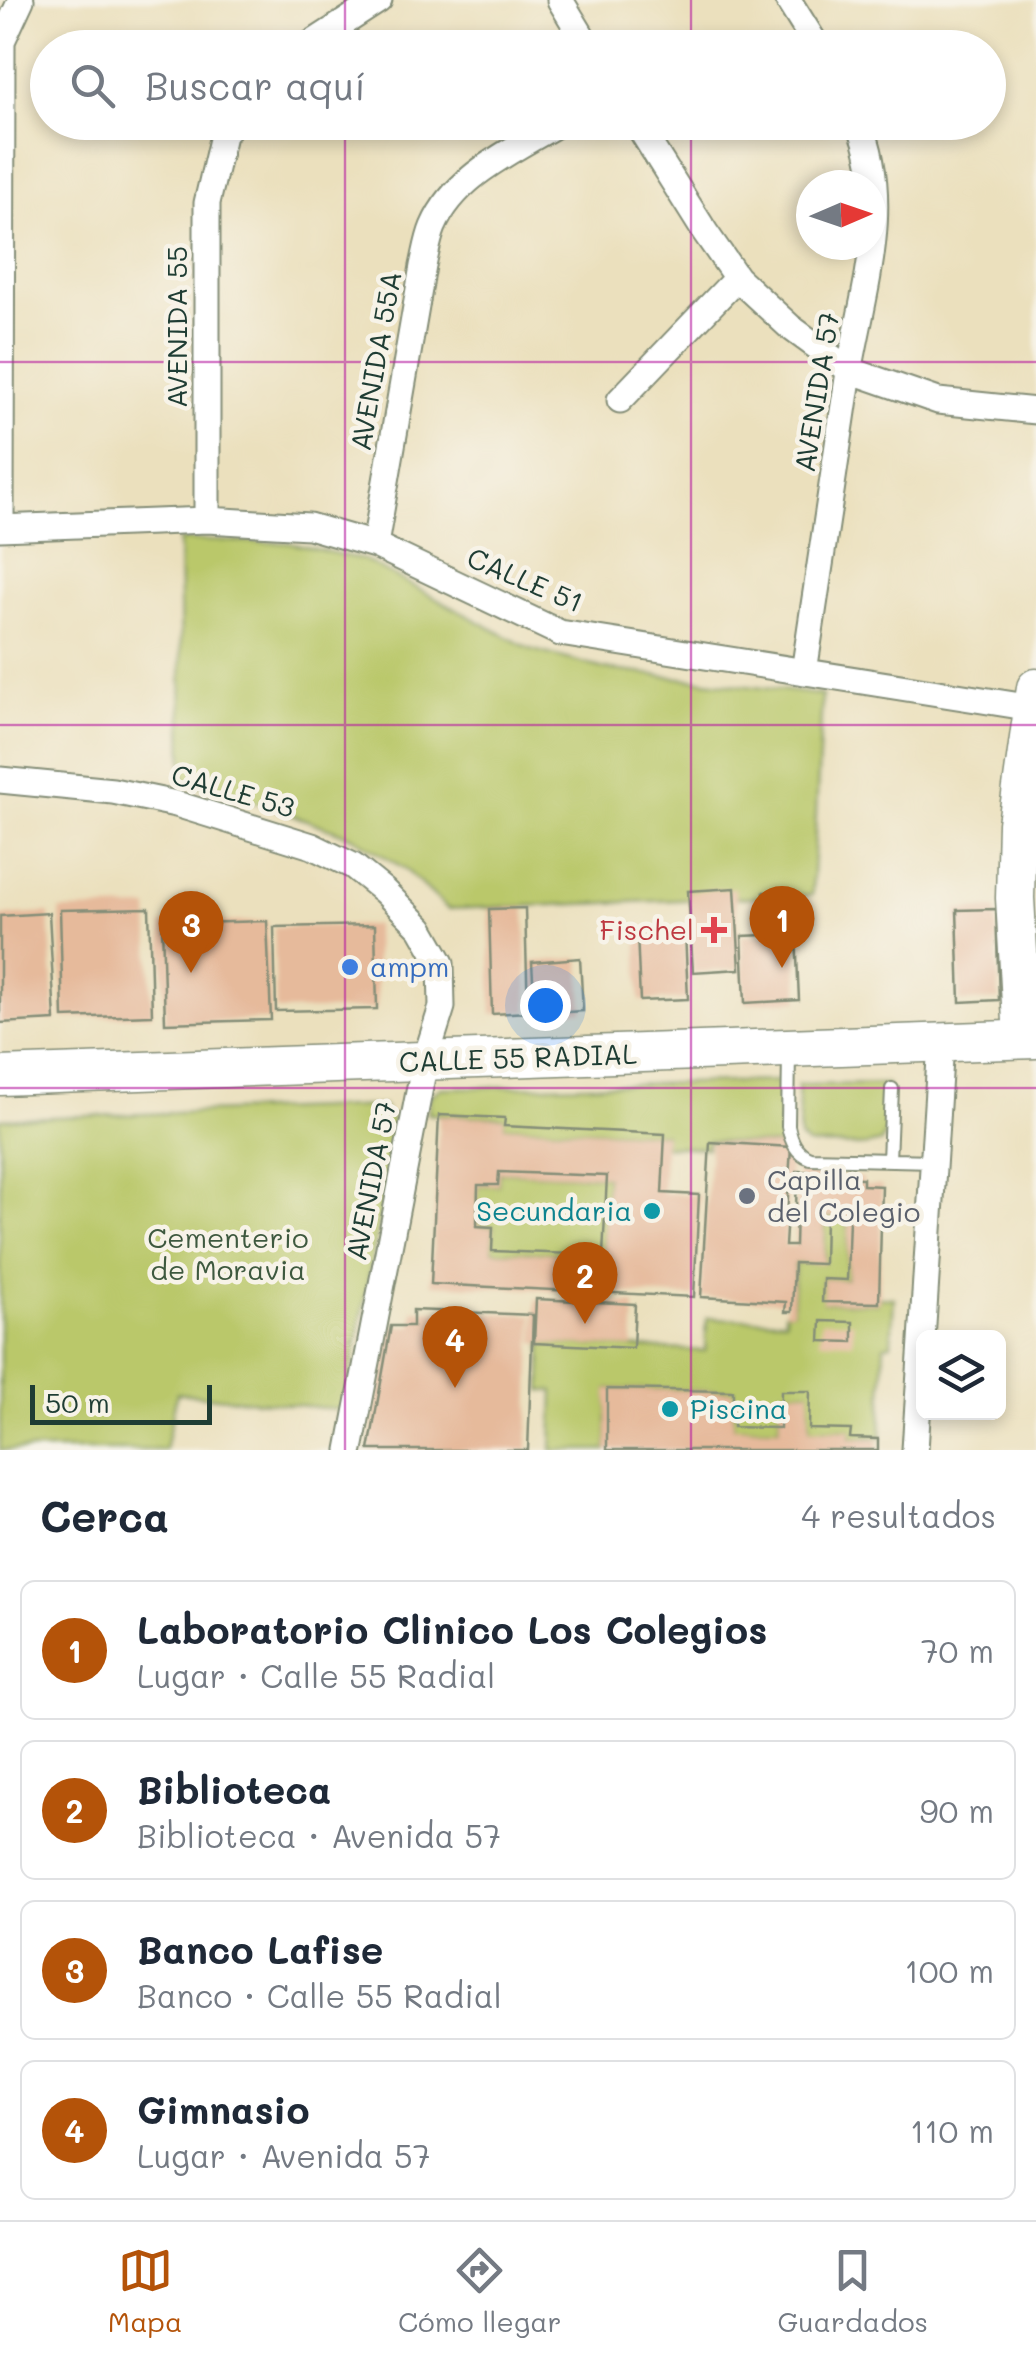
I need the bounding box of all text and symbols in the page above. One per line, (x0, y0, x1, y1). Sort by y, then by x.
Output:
search box (30, 30, 1006, 140)
icon: search (65, 58, 120, 113)
text: Buscar aquí (145, 60, 366, 110)
north arrow (796, 170, 886, 260)
street label: AVENIDA 55 (158, 246, 194, 408)
street label: AVENIDA 55A (342, 268, 409, 453)
street label: AVENIDA 57 (786, 309, 846, 474)
street label: CALLE 51 (462, 539, 589, 620)
street label: CALLE 53 (167, 755, 299, 825)
pin: 1 (750, 886, 814, 968)
pin: 3 (158, 890, 224, 973)
place label: Fischel (600, 911, 694, 947)
marker: Fischel (703, 919, 725, 941)
place label: ampm (370, 948, 449, 984)
marker: ampm (339, 956, 361, 978)
your location (520, 980, 571, 1031)
street label: CALLE 55 RADIAL (398, 1035, 638, 1079)
street label: AVENIDA 57 (337, 1098, 403, 1264)
place label: Capilla del Colegio (767, 1161, 920, 1229)
marker: Capilla del Colegio (736, 1185, 758, 1207)
place label: Secundaria (476, 1192, 632, 1228)
marker: Secundaria (641, 1200, 663, 1222)
park label: Cementerio de Moravia (147, 1219, 309, 1287)
pin: 2 (552, 1242, 618, 1324)
pin: 4 (422, 1306, 488, 1388)
map controls (916, 1330, 1006, 1420)
button: layers (916, 1330, 1006, 1420)
scale bar (30, 1380, 212, 1424)
text: 50 m (45, 1384, 110, 1420)
place label: Piscina (690, 1390, 787, 1426)
marker: Piscina (659, 1398, 681, 1420)
text: Cerca (40, 1488, 169, 1543)
text: 4 resultados (801, 1494, 996, 1536)
text: Laboratorio Clinico Los Colegios (137, 1604, 767, 1654)
text: 1 (67, 1629, 82, 1671)
text: 70 m (921, 1629, 994, 1671)
text: Lugar · Calle 55 Radial (137, 1654, 495, 1696)
text: Biblioteca (137, 1764, 331, 1814)
text: 2 (66, 1789, 83, 1831)
text: 90 m (920, 1789, 994, 1831)
text: Biblioteca · Avenida 57 (137, 1814, 501, 1856)
text: Banco Lafise (137, 1924, 384, 1974)
text: 3 (65, 1949, 84, 1991)
text: 100 m (904, 1949, 994, 1991)
text: Banco · Calle 55 Radial (137, 1974, 502, 2016)
text: Gimnasio (137, 2084, 309, 2134)
text: 4 (64, 2109, 85, 2151)
text: 110 m (910, 2109, 994, 2151)
text: Lugar · Avenida 57 (137, 2134, 430, 2176)
tab: Mapa (108, 2243, 182, 2339)
tab: Cómo llegar (398, 2243, 562, 2339)
tab: Guardados (777, 2243, 928, 2339)

